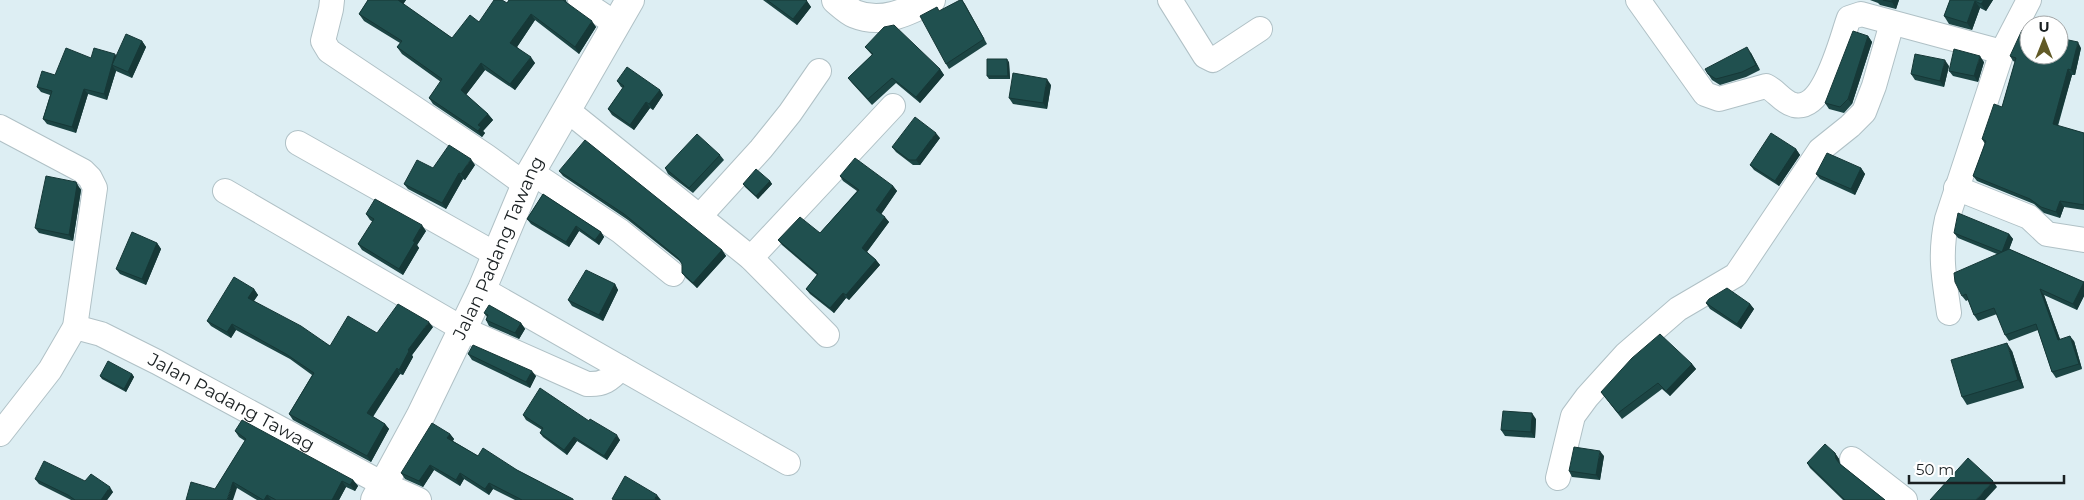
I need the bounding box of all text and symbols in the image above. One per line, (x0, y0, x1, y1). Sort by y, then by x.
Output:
north arrow (2019, 15, 2069, 65)
text: U (2038, 18, 2050, 36)
street label: Jalan Padang Tawang (448, 152, 549, 344)
street label: Jalan Padang Tawag (144, 348, 318, 456)
scale bar (1909, 452, 2064, 484)
text: 50 m (1916, 460, 1954, 479)

